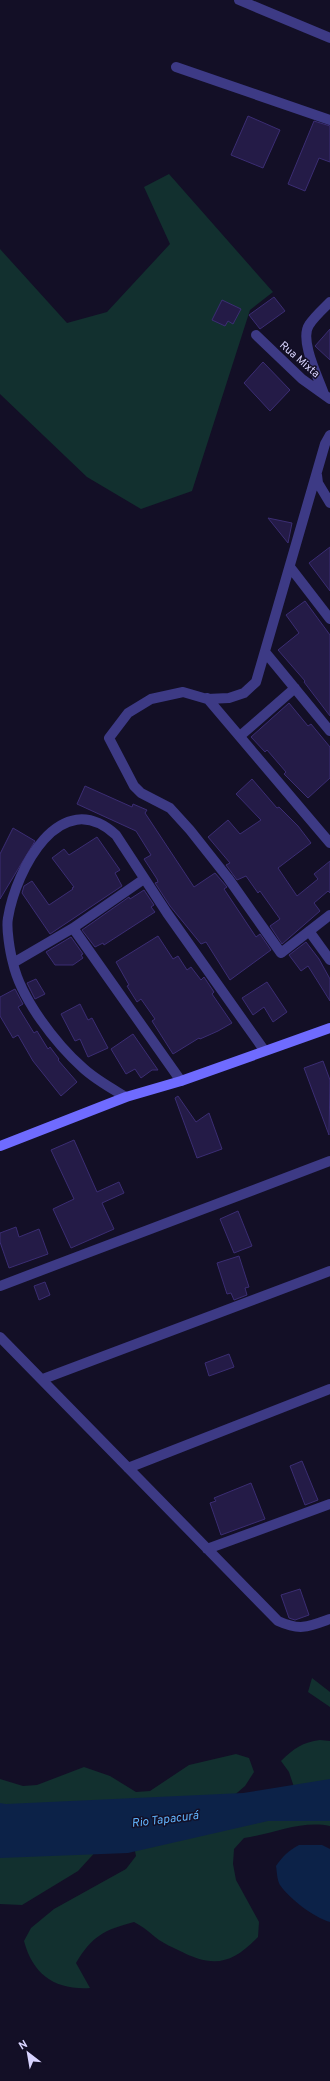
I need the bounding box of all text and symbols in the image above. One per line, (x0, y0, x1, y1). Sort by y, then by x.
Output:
street label: Rua Mixta (276, 338, 323, 381)
water label: Rio Tapacurá (131, 1808, 201, 1832)
north arrow (8, 2033, 48, 2073)
text: N (16, 2037, 30, 2053)

